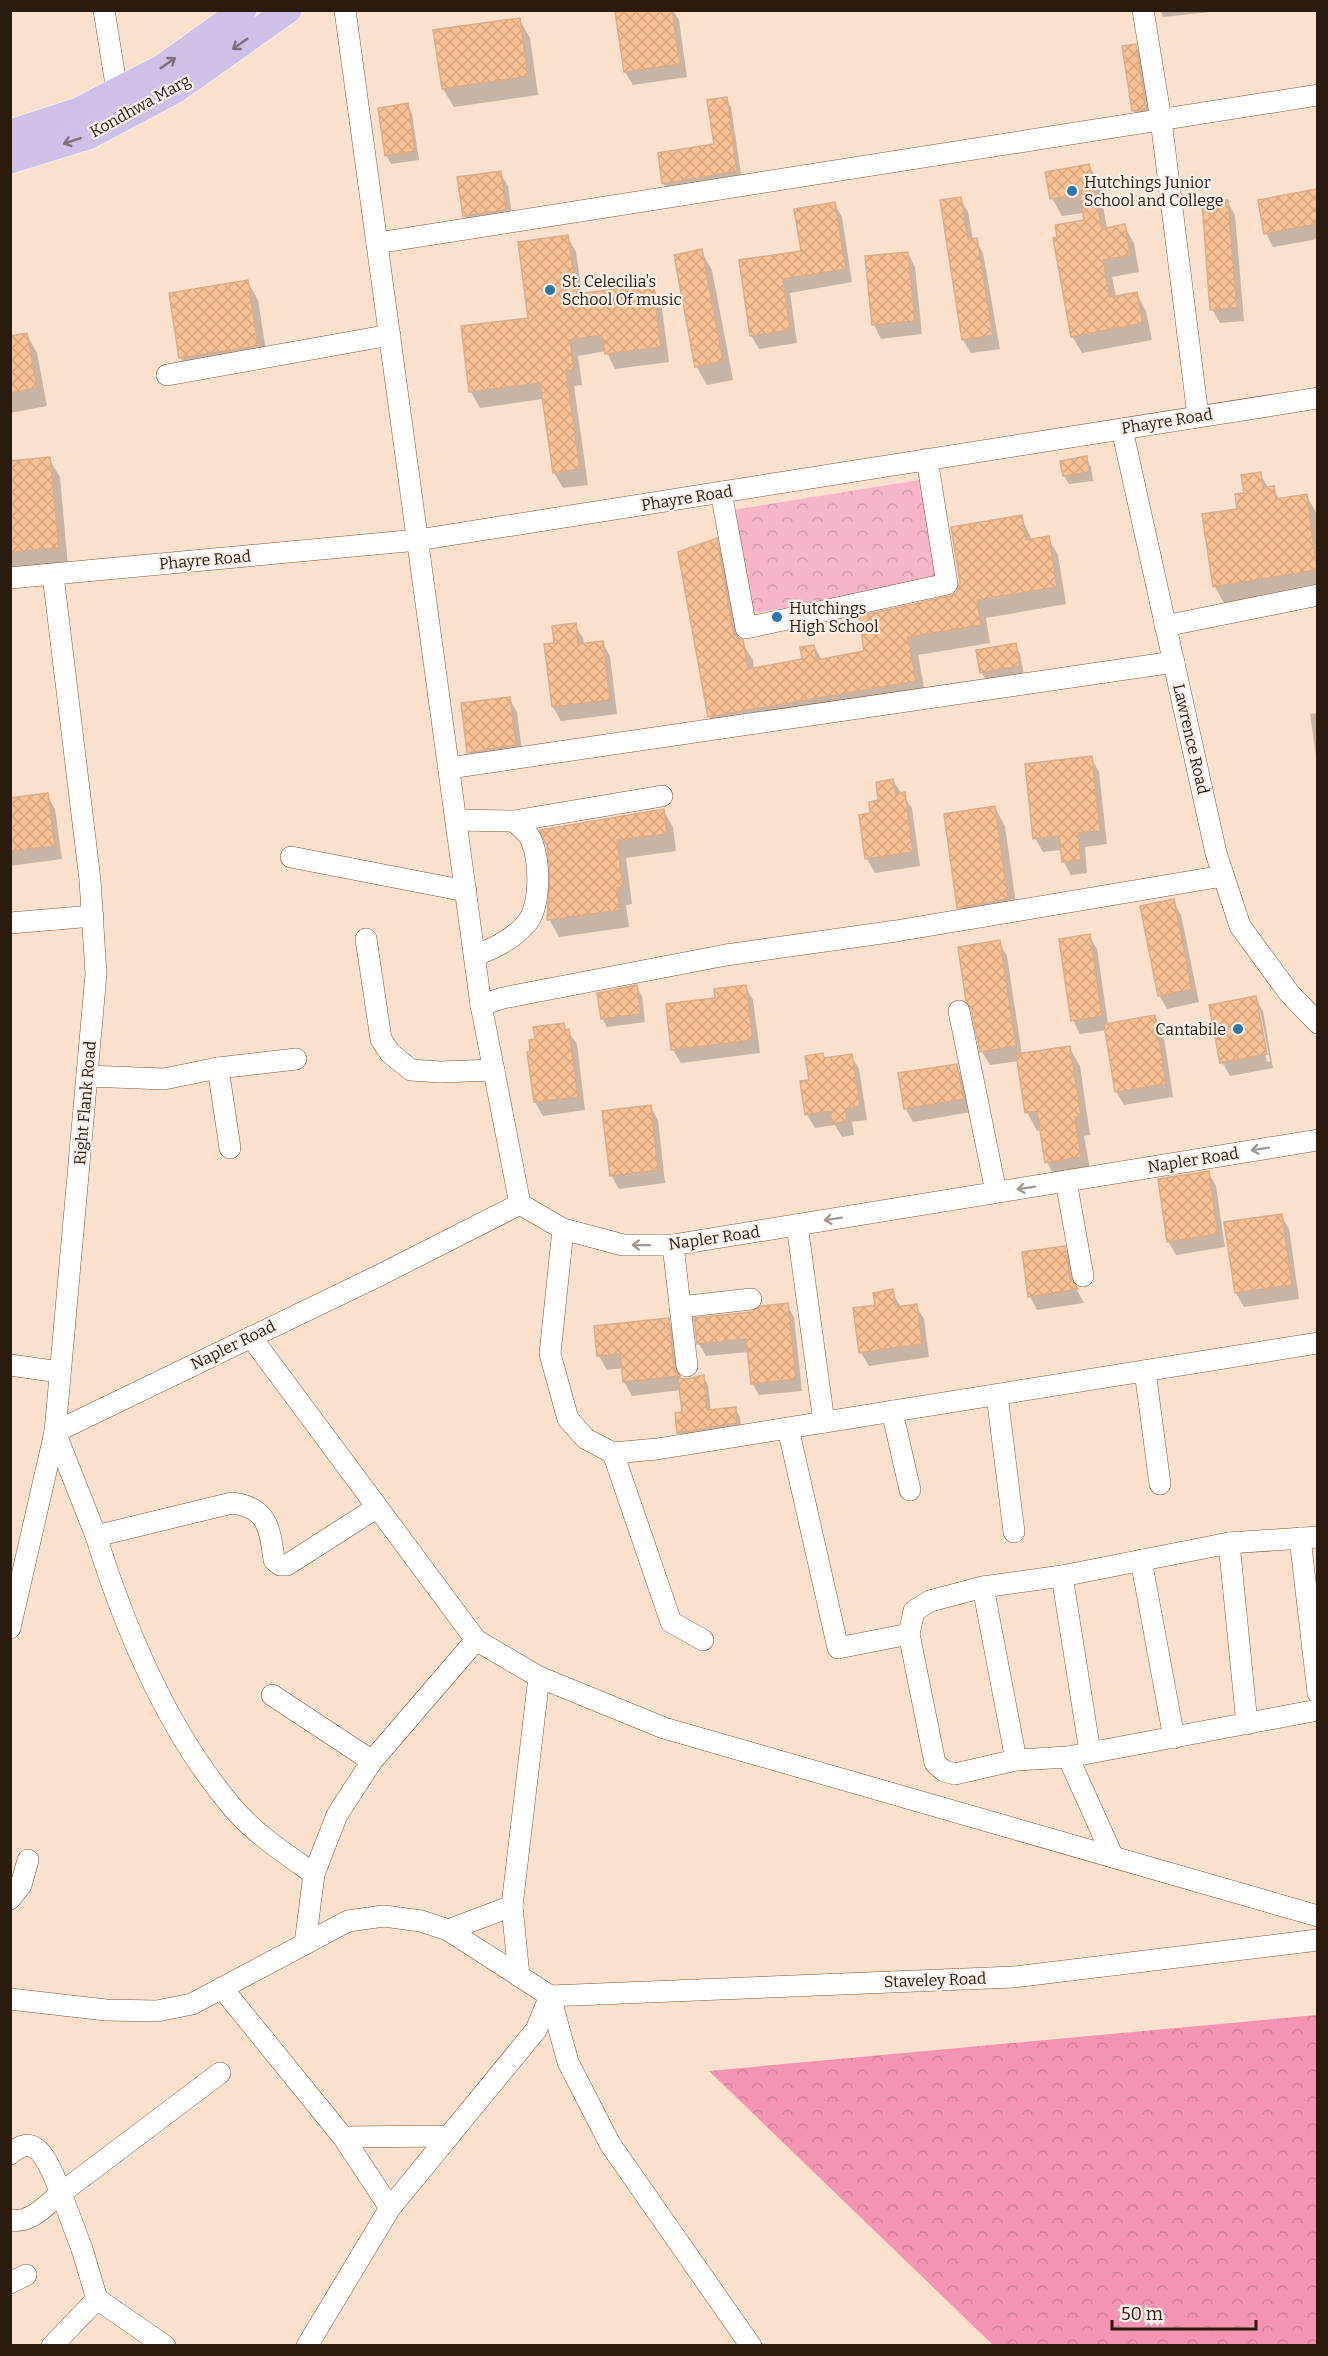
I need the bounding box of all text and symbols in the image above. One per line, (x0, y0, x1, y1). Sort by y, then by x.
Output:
one-way arrow (233, 38, 249, 50)
one-way arrow (160, 57, 176, 69)
street label: Kondhwa Marg (86, 71, 194, 141)
one-way arrow (63, 136, 82, 147)
place label: Hutchings Junior School and College (1084, 173, 1224, 210)
marker: Hutchings Junior School and College (1065, 184, 1079, 198)
place label: St. Celecilia's School Of music (562, 272, 682, 309)
marker: St. Celecilia's School Of music (543, 283, 557, 297)
street label: Phayre Road (1120, 404, 1215, 438)
street label: Phayre Road (640, 481, 735, 515)
street label: Phayre Road (158, 546, 252, 573)
place label: Hutchings High School (789, 599, 879, 636)
marker: Hutchings High School (770, 610, 784, 624)
street label: Lawrence Road (1169, 682, 1213, 797)
place label: Cantabile (1155, 1020, 1226, 1039)
marker: Cantabile (1231, 1022, 1245, 1036)
street label: Right Flank Road (70, 1040, 100, 1166)
street label: Napler Road (1146, 1143, 1240, 1177)
one-way arrow (1250, 1144, 1270, 1155)
one-way arrow (1017, 1182, 1036, 1193)
one-way arrow (824, 1214, 844, 1225)
street label: Napler Road (667, 1222, 761, 1254)
one-way arrow (631, 1239, 651, 1251)
street label: Napler Road (188, 1316, 279, 1374)
street label: Staveley Road (883, 1969, 987, 1991)
scale bar (1112, 2293, 1256, 2331)
text: 50 m (1121, 2303, 1163, 2325)

